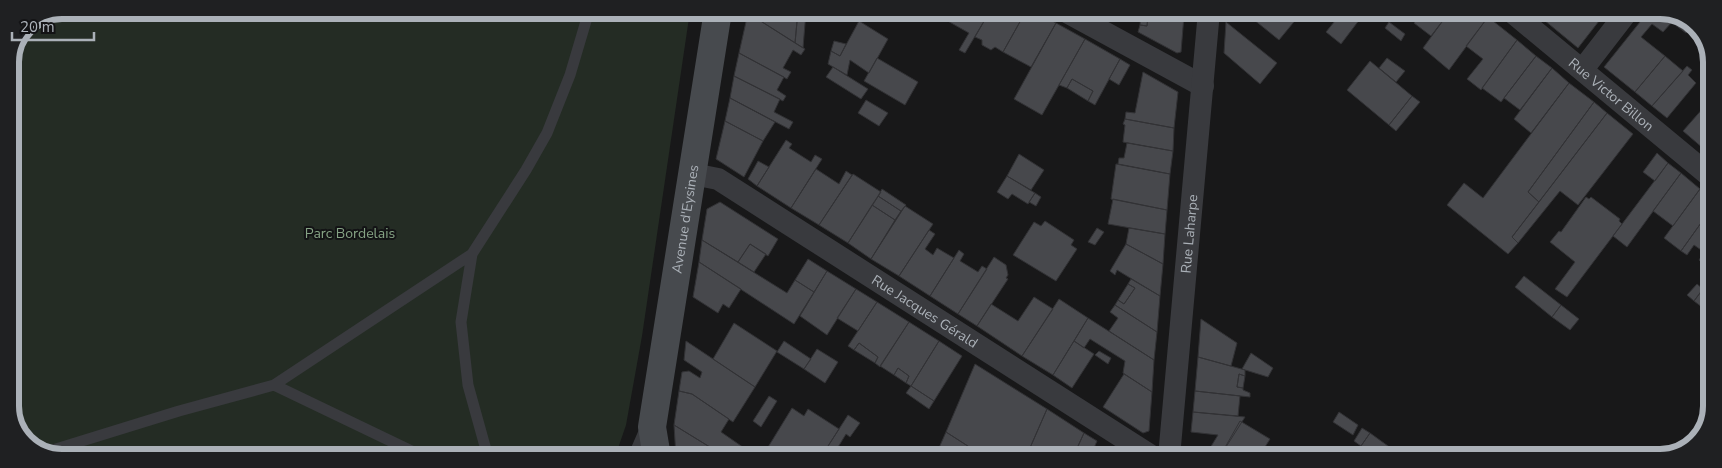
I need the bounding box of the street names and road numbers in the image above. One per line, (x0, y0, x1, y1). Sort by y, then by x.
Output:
street label: Rue Victor Billon (1565, 53, 1658, 135)
street label: Avenue d'Eysines (667, 163, 703, 275)
street label: Rue Laharpe (1176, 194, 1202, 274)
street label: Rue Jacques Gérald (868, 270, 982, 352)

